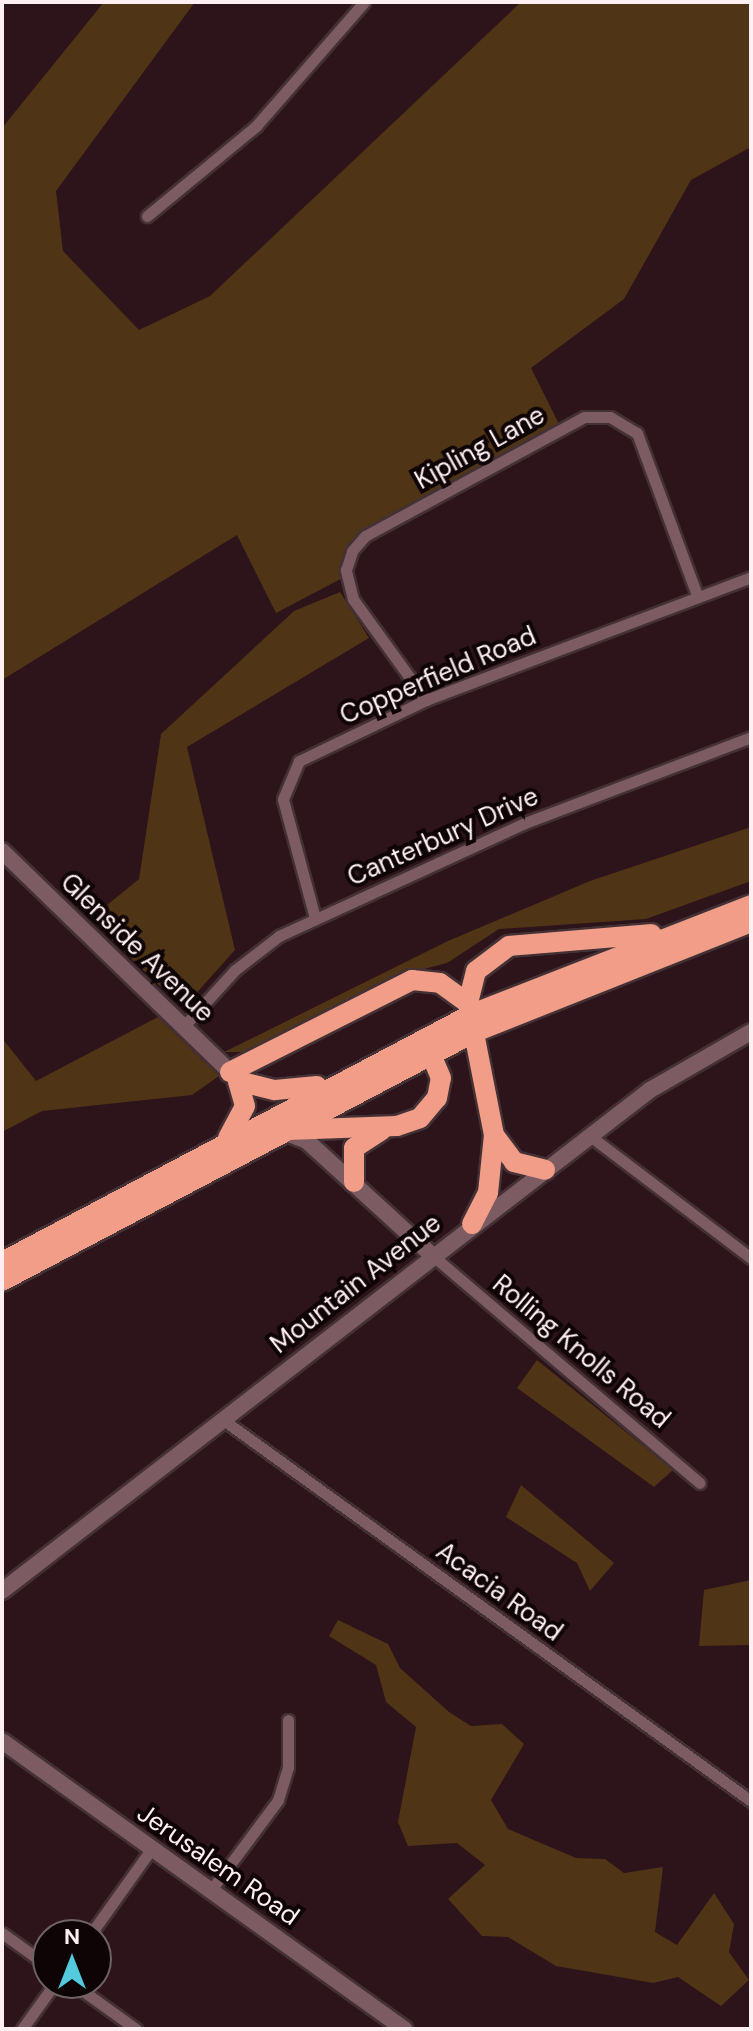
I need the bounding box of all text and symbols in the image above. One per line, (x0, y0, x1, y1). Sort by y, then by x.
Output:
street label: Kipling Lane (410, 400, 550, 496)
street label: Copperfield Road (335, 621, 541, 731)
street label: Canterbury Drive (343, 781, 543, 893)
street label: Glenside Avenue (54, 867, 220, 1029)
street label: Mountain Avenue (264, 1208, 448, 1360)
street label: Rolling Knolls Road (486, 1269, 676, 1435)
street label: Acacia Road (430, 1536, 568, 1648)
street label: Jerusalem Road (131, 1798, 305, 1932)
north arrow (32, 1919, 112, 1999)
text: N (64, 1922, 80, 1951)

